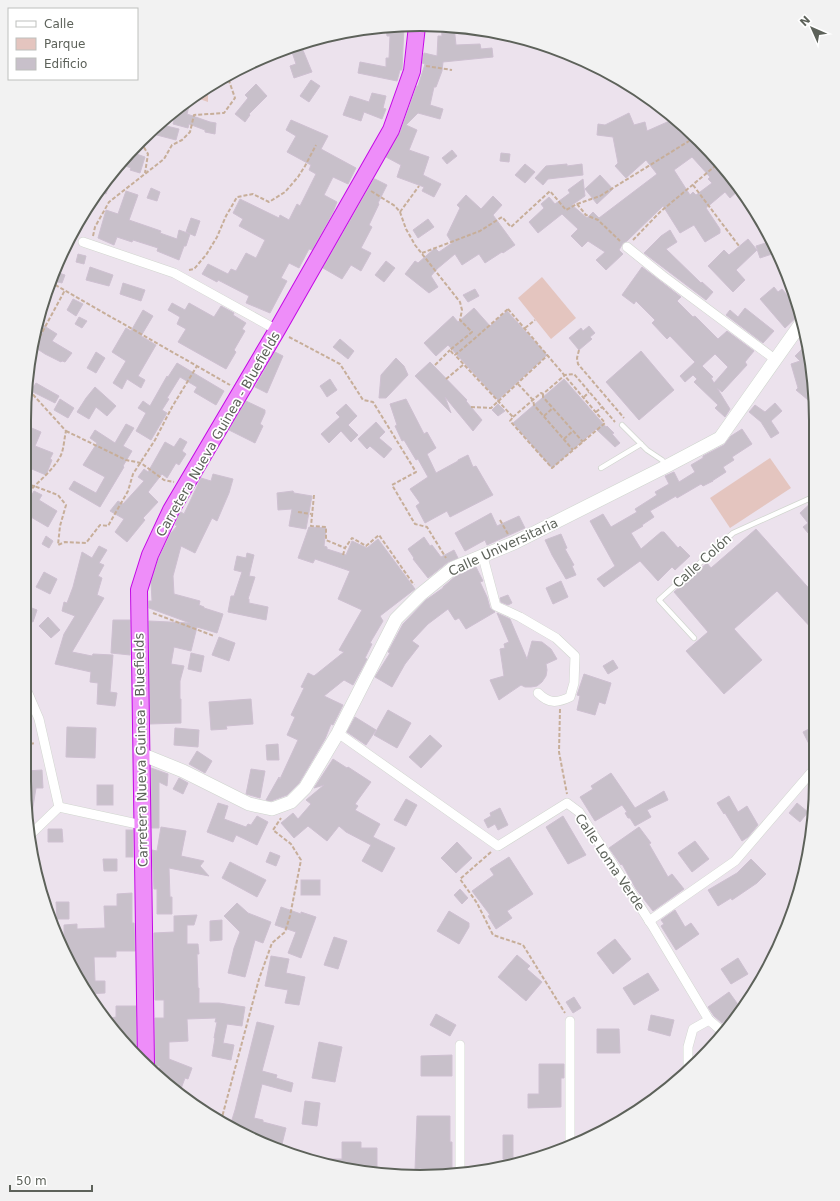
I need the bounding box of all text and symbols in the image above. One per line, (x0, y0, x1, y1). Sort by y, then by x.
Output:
legend (8, 8, 138, 80)
north arrow (792, 8, 832, 48)
text: N (797, 13, 813, 29)
text: Calle (44, 17, 74, 31)
text: Parque (44, 37, 85, 51)
text: Edificio (44, 57, 87, 71)
street label: Carretera Nueva Guinea - Bluefields (153, 329, 283, 539)
street label: Calle Universitaria (446, 515, 560, 579)
street label: Calle Colón (670, 531, 734, 591)
street label: Carretera Nueva Guinea - Bluefields (131, 633, 151, 867)
street label: Calle Loma Verde (572, 811, 648, 913)
scale bar (10, 1167, 92, 1193)
text: 50 m (16, 1174, 47, 1188)

